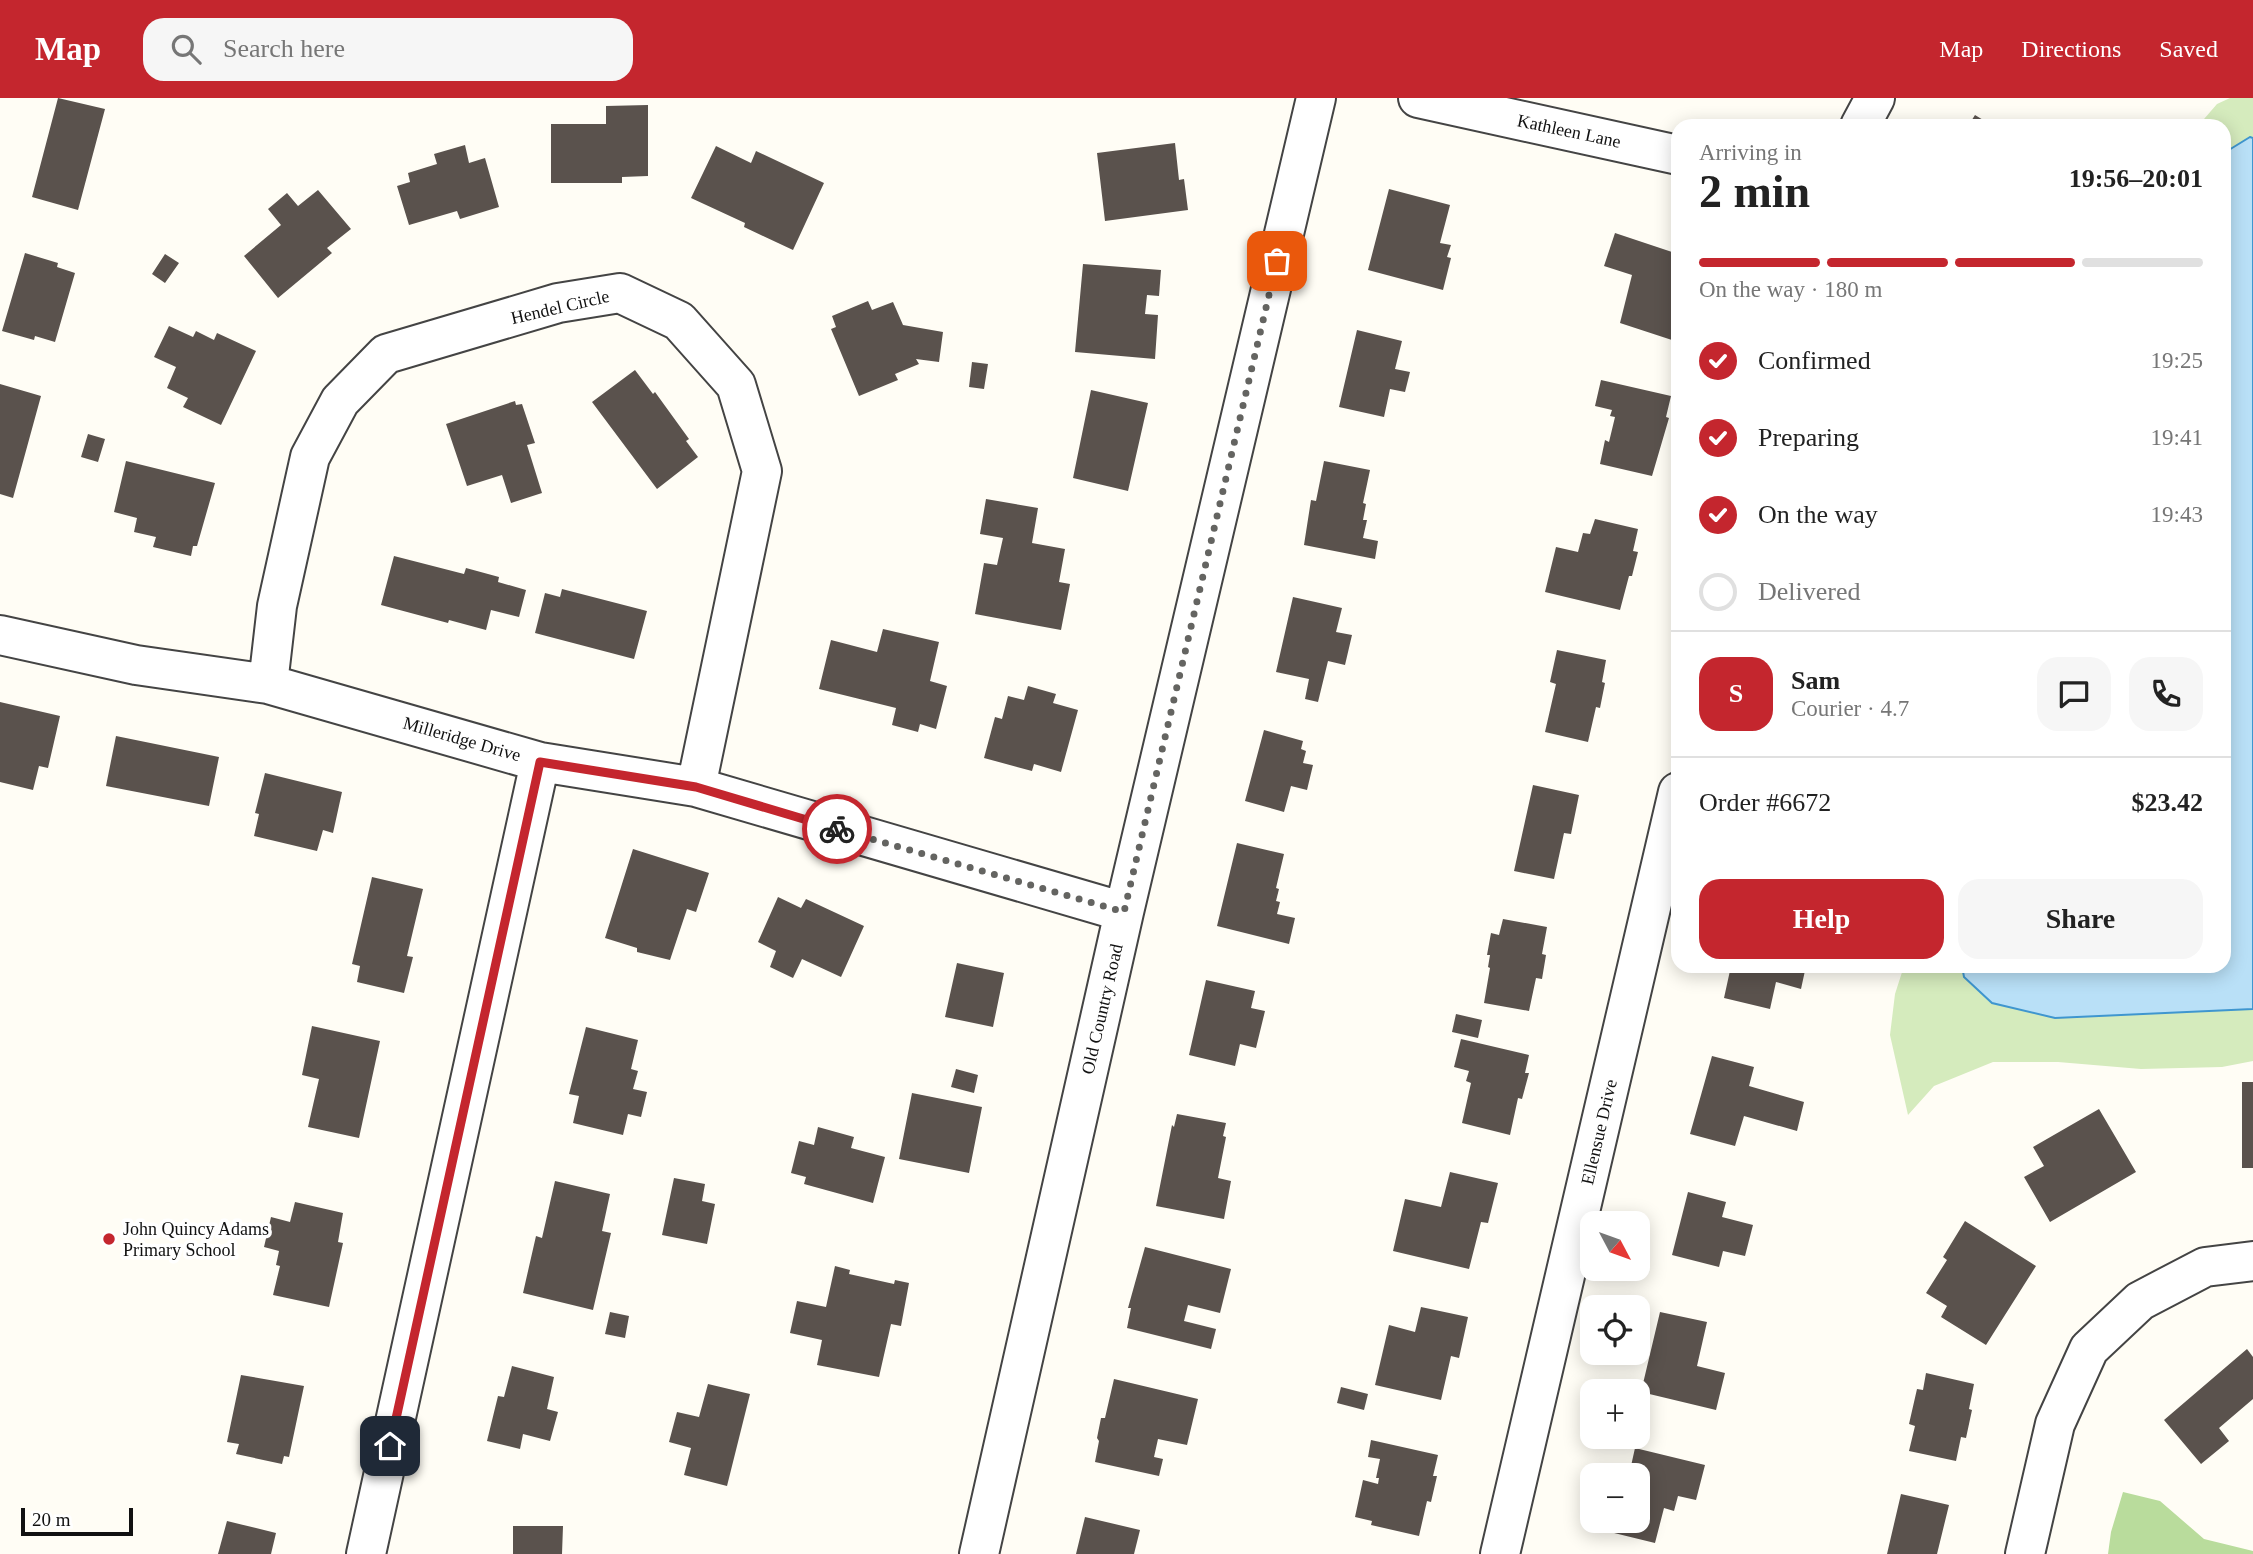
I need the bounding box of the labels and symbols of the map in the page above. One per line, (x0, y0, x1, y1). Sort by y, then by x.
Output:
street label: Kathleen Lane (1515, 110, 1623, 152)
pin (1247, 231, 1307, 291)
street label: Hendel Circle (509, 286, 611, 328)
street label: Milleridge Drive (401, 713, 523, 765)
courier (802, 794, 872, 864)
street label: Old Country Road (1077, 942, 1127, 1076)
street label: Ellensue Drive (1577, 1077, 1621, 1187)
north arrow (1580, 1211, 1650, 1281)
place label: John Quincy Adams Primary School (123, 1219, 269, 1260)
marker: John Quincy Adams Primary School (101, 1231, 117, 1247)
pin (360, 1416, 420, 1476)
scale bar (21, 1505, 133, 1537)

